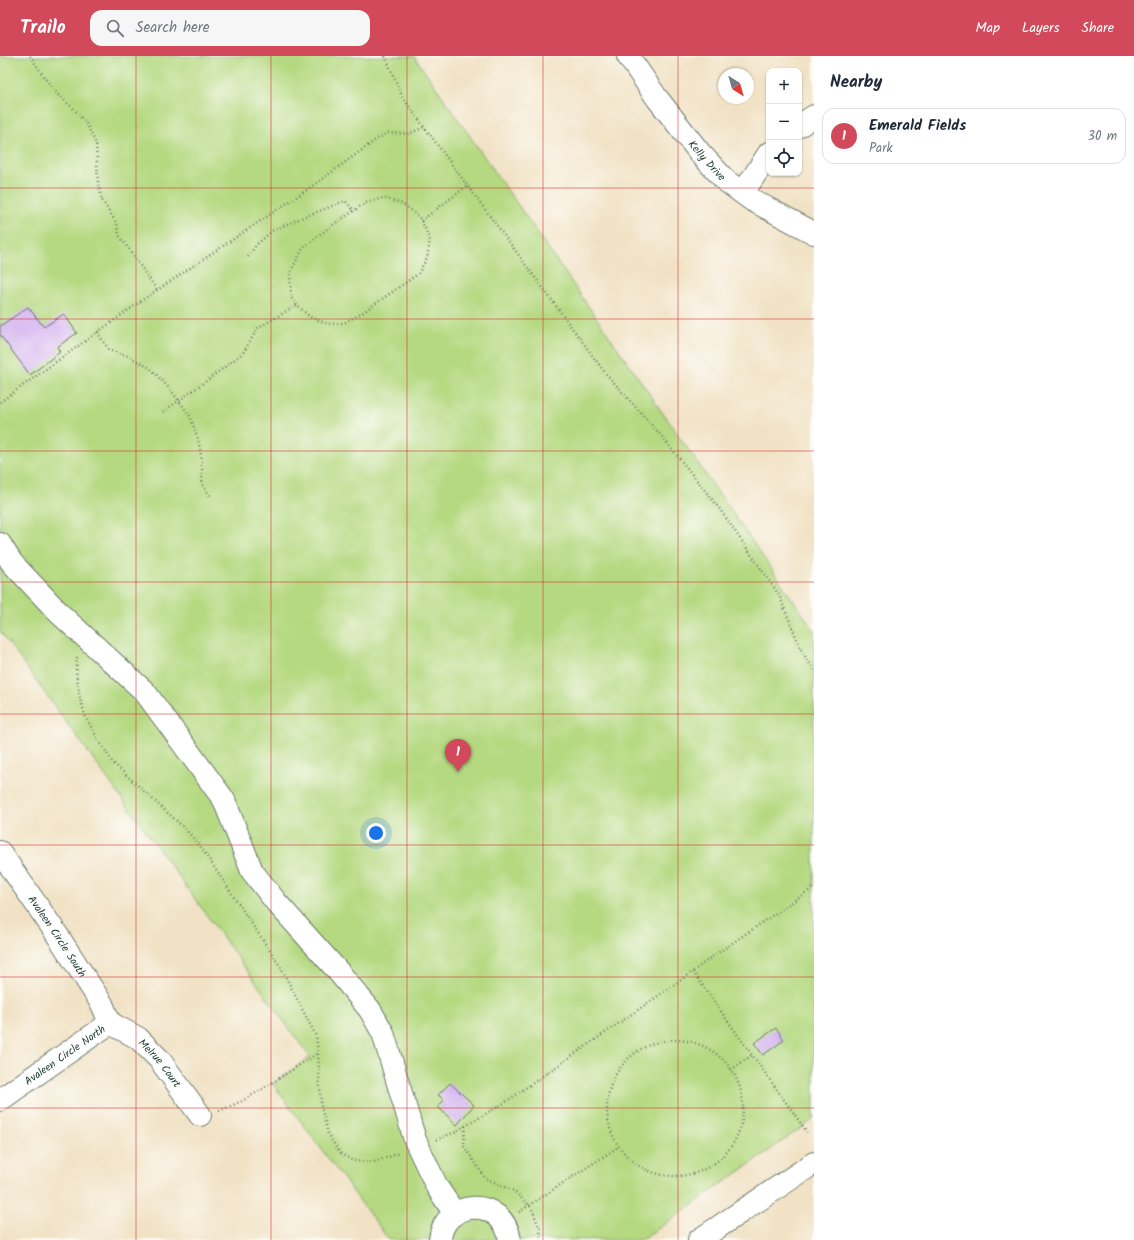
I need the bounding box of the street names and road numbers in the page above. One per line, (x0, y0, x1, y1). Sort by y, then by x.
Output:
street label: Kelly Drive (683, 137, 730, 185)
street label: Avaleen Circle South (23, 892, 91, 982)
street label: Avaleen Circle North (21, 1021, 110, 1090)
street label: Melrue Court (133, 1035, 186, 1092)

